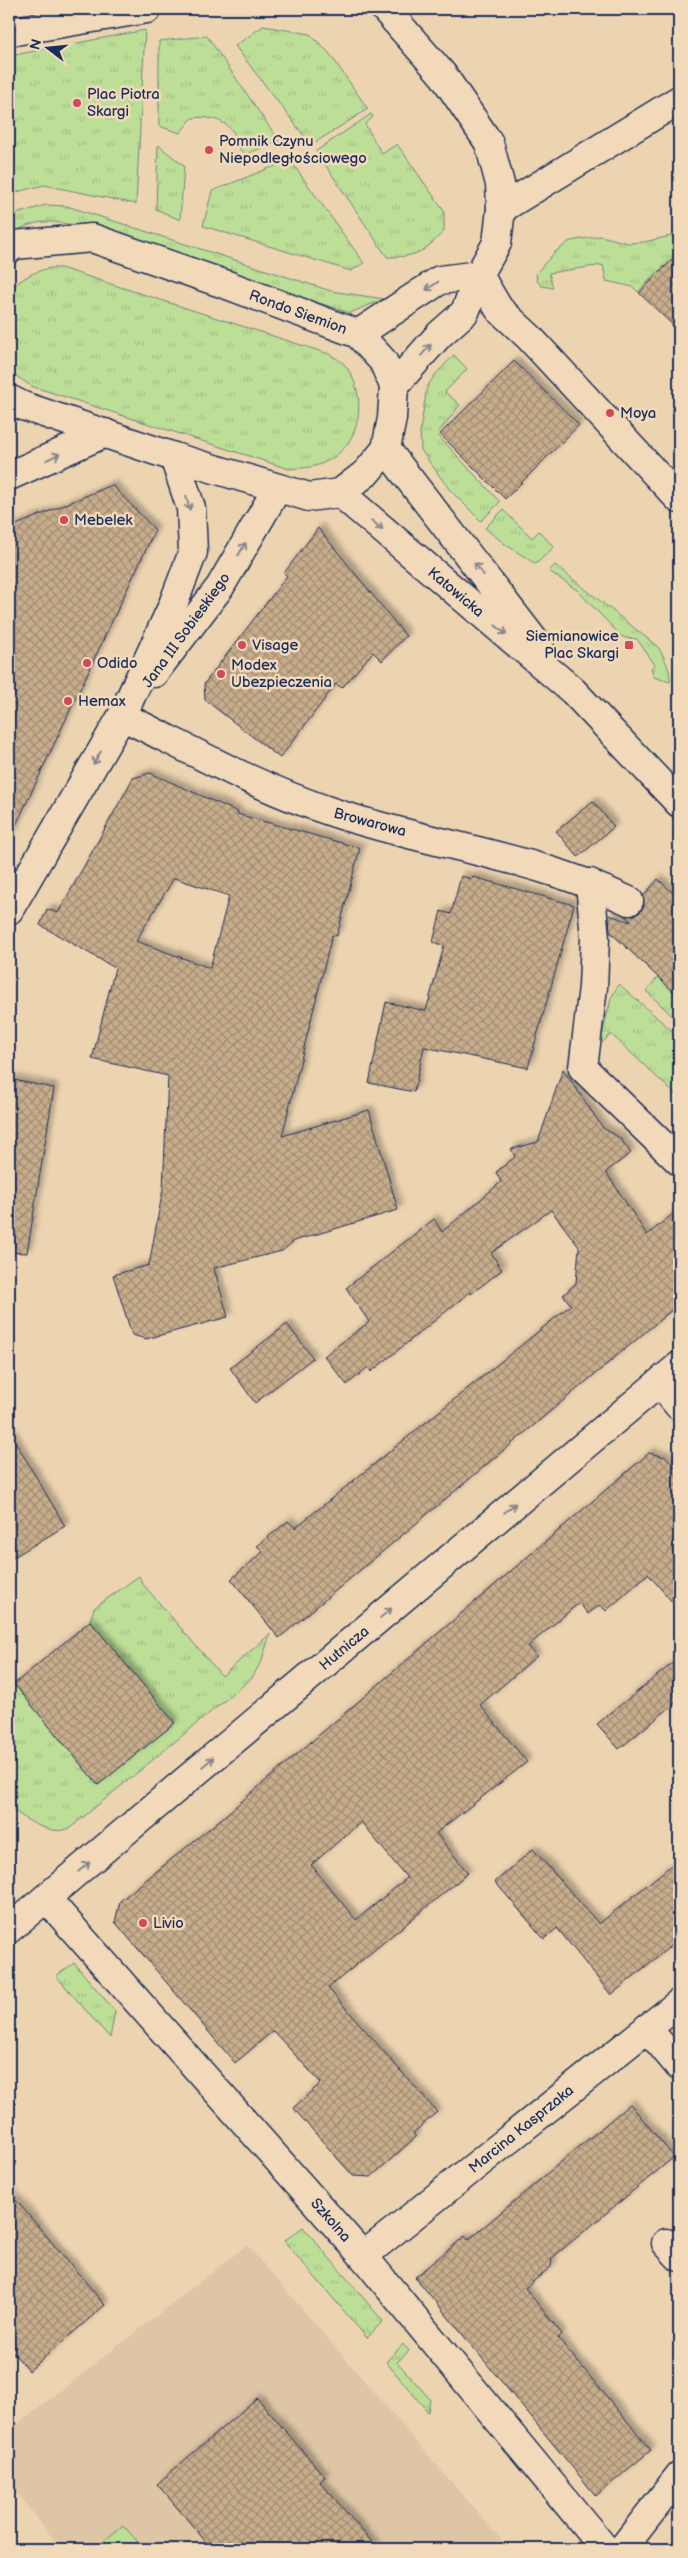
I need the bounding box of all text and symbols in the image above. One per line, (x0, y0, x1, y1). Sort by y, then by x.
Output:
north arrow (22, 22, 72, 72)
text: N (26, 37, 46, 52)
place label: Plac Piotra Skargi (87, 85, 160, 121)
marker: Plac Piotra Skargi (71, 97, 83, 109)
place label: Pomnik Czynu Niepodległościowego (219, 132, 367, 168)
marker: Pomnik Czynu Niepodległościowego (203, 144, 215, 156)
one-way arrow (425, 281, 439, 291)
street label: Rondo Siemion (246, 286, 349, 339)
one-way arrow (421, 343, 432, 356)
place label: Moya (620, 404, 656, 423)
marker: Moya (604, 407, 616, 419)
one-way arrow (45, 452, 60, 461)
one-way arrow (184, 495, 194, 511)
place label: Mebelek (74, 511, 133, 530)
marker: Mebelek (58, 514, 70, 526)
one-way arrow (371, 519, 384, 530)
one-way arrow (237, 543, 247, 557)
one-way arrow (474, 562, 484, 576)
street label: Katowicka (424, 563, 488, 621)
street label: Jana III Sobieskiego (138, 569, 235, 692)
one-way arrow (494, 624, 507, 635)
place label: Siemianowice Plac Skargi (526, 627, 619, 663)
place label: Visage (252, 636, 298, 655)
marker: Visage (236, 639, 248, 651)
marker: Siemianowice Plac Skargi (623, 639, 635, 651)
place label: Odido (97, 654, 137, 673)
place label: Modex Ubezpieczenia (231, 656, 332, 692)
marker: Odido (81, 657, 93, 669)
marker: Modex Ubezpieczenia (215, 668, 227, 680)
place label: Hemax (78, 692, 126, 711)
marker: Hemax (62, 695, 74, 707)
one-way arrow (92, 751, 102, 766)
street label: Browarowa (332, 804, 408, 841)
one-way arrow (504, 1503, 517, 1514)
one-way arrow (379, 1607, 392, 1618)
street label: Hutnicza (315, 1622, 373, 1675)
one-way arrow (201, 1757, 214, 1768)
one-way arrow (77, 1861, 90, 1873)
place label: Livio (153, 1914, 184, 1933)
marker: Livio (137, 1917, 149, 1929)
street label: Marcina Kasprzaka (465, 2081, 578, 2178)
street label: Szkolna (306, 2194, 355, 2246)

